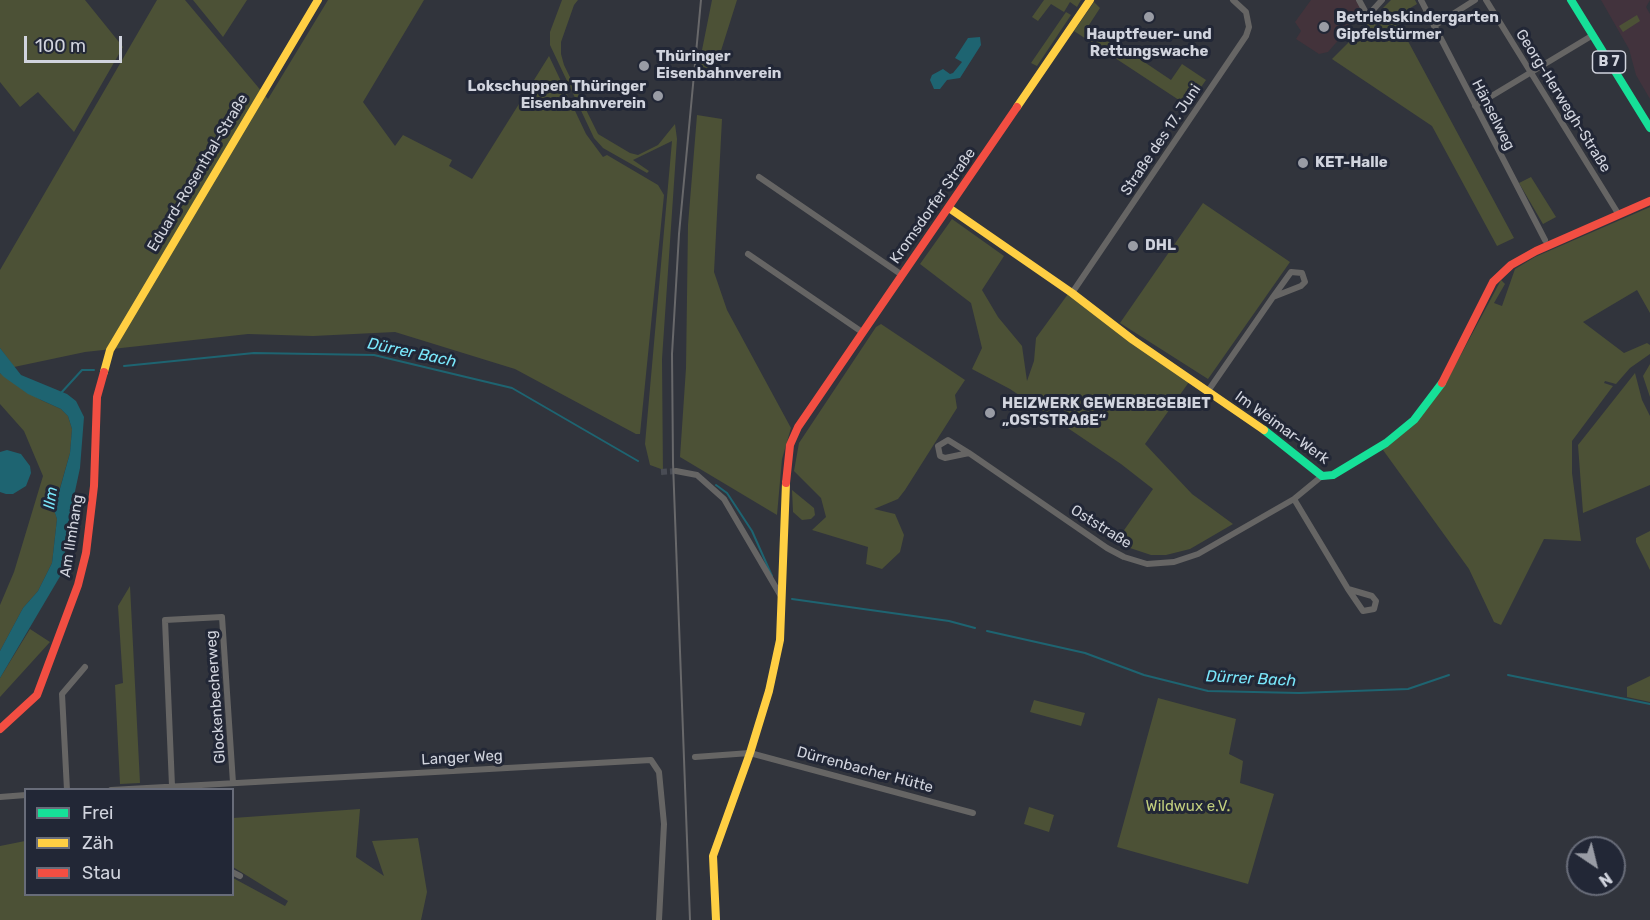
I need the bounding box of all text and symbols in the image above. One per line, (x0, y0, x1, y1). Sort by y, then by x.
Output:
place label: Betriebskindergarten Gipfelstürmer (1336, 9, 1499, 44)
marker: Hauptfeuer- und Rettungswache (1142, 10, 1156, 24)
marker: Betriebskindergarten Gipfelstürmer (1317, 20, 1331, 34)
scale bar (27, 24, 124, 62)
place label: Hauptfeuer- und Rettungswache (1086, 26, 1212, 61)
street label: Georg-Herwegh-Straße (1512, 26, 1614, 176)
text: 100 m (35, 35, 86, 57)
place label: Thüringer Eisenbahnverein (656, 48, 781, 83)
road number: B 7 (1592, 51, 1626, 73)
marker: Thüringer Eisenbahnverein (637, 59, 651, 73)
street label: Hänselweg (1468, 77, 1518, 153)
place label: Lokschuppen Thüringer Eisenbahnverein (468, 78, 646, 113)
street label: Straße des 17. Juni (1117, 81, 1205, 199)
marker: Lokschuppen Thüringer Eisenbahnverein (651, 89, 665, 103)
street label: Eduard-Rosenthal-Straße (144, 91, 252, 255)
street label: Kromsdorfer Straße (886, 145, 980, 267)
place label: KET-Halle (1315, 154, 1388, 172)
marker: KET-Halle (1296, 156, 1310, 170)
place label: DHL (1145, 237, 1176, 255)
marker: DHL (1126, 239, 1140, 253)
water label: Dürrer Bach (366, 334, 458, 372)
street label: Im Weimar-Werk (1231, 388, 1333, 468)
place label: HEIZWERK GEWERBEGEBIET „OSTSTRAßE“ (1002, 395, 1211, 430)
marker: HEIZWERK GEWERBEGEBIET „OSTSTRAßE“ (983, 406, 997, 420)
water label: Ilm (40, 486, 62, 510)
street label: Am Ilmhang (57, 493, 87, 579)
street label: Oststraße (1067, 501, 1135, 553)
street label: Glockenbecherweg (202, 630, 230, 764)
water label: Dürrer Bach (1205, 667, 1297, 691)
street label: Dürrenbacher Hütte (795, 743, 935, 797)
street label: Langer Weg (421, 747, 503, 769)
legend (24, 788, 234, 896)
park label: Wildwux e.V. (1146, 798, 1230, 816)
text: Frei (82, 802, 113, 824)
text: Zäh (82, 832, 114, 854)
north arrow (1566, 836, 1626, 896)
text: Stau (82, 862, 121, 884)
text: N (1595, 868, 1616, 891)

